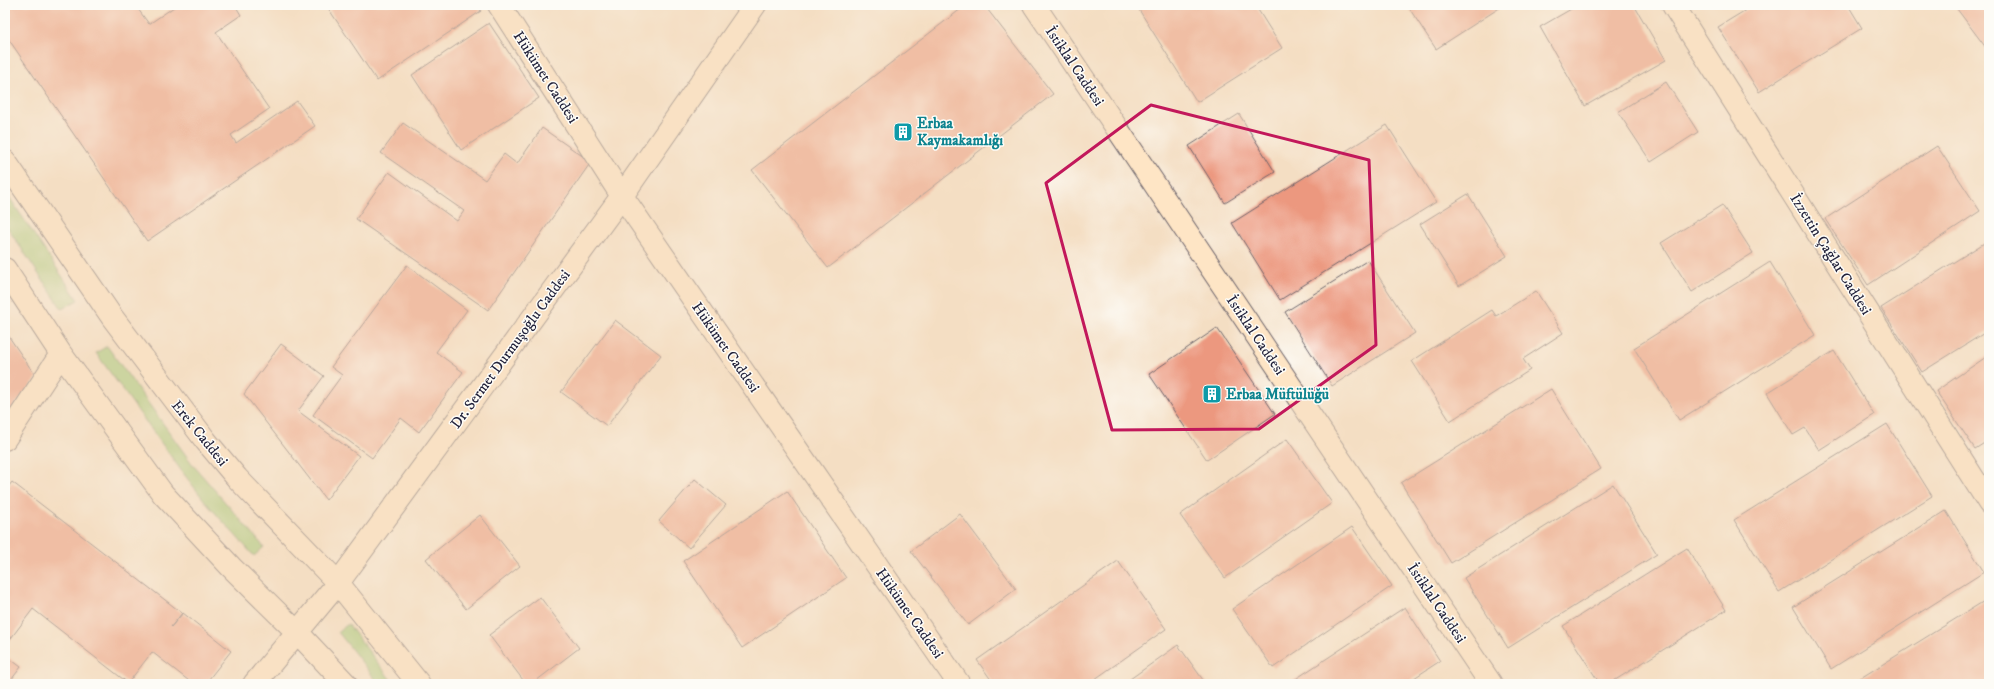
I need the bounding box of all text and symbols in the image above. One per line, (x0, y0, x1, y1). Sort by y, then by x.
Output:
street label: İstiklal Caddesi (1041, 23, 1108, 110)
street label: Hükümet Caddesi (509, 28, 583, 127)
place label: Erbaa Kaymakamlığı (917, 114, 1003, 150)
building icon: Erbaa Kaymakamlığı (892, 121, 914, 143)
street label: İzzettin Çağlar Caddesi (1786, 190, 1876, 319)
street label: Dr. Sermet Durmuşoğlu Caddesi (446, 266, 575, 432)
street label: İstiklal Caddesi (1222, 292, 1289, 379)
street label: Hükümet Caddesi (687, 298, 764, 396)
building icon: Erbaa Müftülüğü (1201, 383, 1223, 405)
place label: Erbaa Müftülüğü (1226, 385, 1330, 404)
street label: Erek Caddesi (167, 396, 232, 470)
street label: İstiklal Caddesi (1403, 560, 1470, 647)
street label: Hükümet Caddesi (871, 564, 948, 662)

